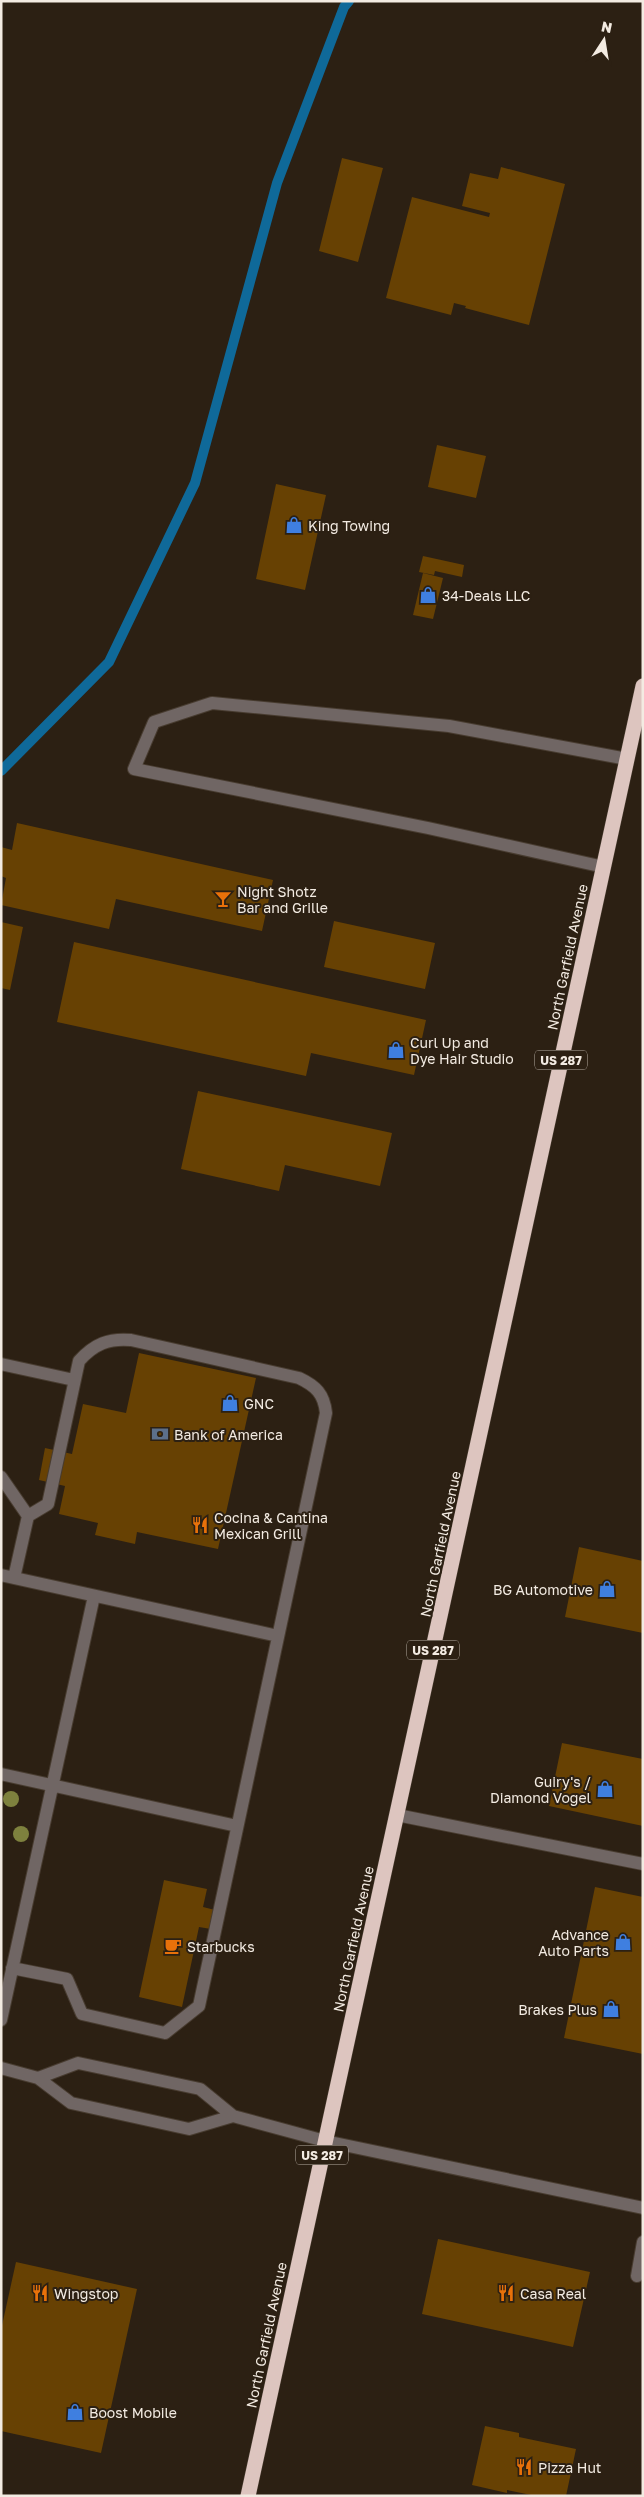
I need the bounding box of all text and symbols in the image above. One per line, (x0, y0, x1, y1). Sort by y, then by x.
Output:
north arrow (579, 15, 629, 65)
text: N (600, 17, 614, 36)
shop icon: King Towing (284, 515, 304, 535)
place label: King Towing (308, 517, 390, 534)
shop icon: 34-Deals LLC (418, 585, 438, 605)
place label: 34-Deals LLC (442, 587, 530, 604)
street label: North Garfield Avenue (543, 882, 591, 1032)
place label: Night Shotz Bar and Grille (237, 883, 328, 916)
bar icon: Night Shotz Bar and Grille (213, 889, 233, 909)
place label: Curl Up and Dye Hair Studio (410, 1034, 514, 1067)
shop icon: Curl Up and Dye Hair Studio (386, 1040, 406, 1060)
road number: US 287 (535, 1050, 587, 1070)
shop icon: GNC (220, 1393, 240, 1413)
place label: GNC (244, 1395, 274, 1412)
bank icon: Bank of America (150, 1424, 170, 1444)
place label: Bank of America (174, 1426, 283, 1443)
street label: North Garfield Avenue (416, 1469, 464, 1619)
place label: Cocina & Cantina Mexican Grill (214, 1509, 328, 1542)
restaurant icon: Cocina & Cantina Mexican Grill (190, 1515, 210, 1535)
shop icon: BG Automotive (597, 1579, 617, 1599)
place label: BG Automotive (493, 1581, 593, 1598)
road number: US 287 (407, 1640, 459, 1660)
place label: Guiry's / Diamond Vogel (490, 1773, 591, 1806)
shop icon: Guiry's / Diamond Vogel (595, 1779, 615, 1799)
street label: North Garfield Avenue (329, 1864, 377, 2014)
place label: Advance Auto Parts (538, 1926, 609, 1959)
shop icon: Advance Auto Parts (613, 1932, 633, 1952)
cafe icon: Starbucks (163, 1936, 183, 1956)
place label: Starbucks (187, 1938, 255, 1955)
shop icon: Brakes Plus (601, 1999, 621, 2019)
place label: Brakes Plus (518, 2001, 597, 2018)
road number: US 287 (296, 2146, 348, 2164)
street label: North Garfield Avenue (242, 2260, 290, 2410)
restaurant icon: Wingstop (30, 2283, 50, 2303)
restaurant icon: Casa Real (496, 2283, 516, 2303)
place label: Wingstop (54, 2285, 118, 2302)
place label: Casa Real (520, 2285, 586, 2302)
shop icon: Boost Mobile (65, 2402, 85, 2422)
place label: Boost Mobile (89, 2404, 177, 2421)
restaurant icon: Pizza Hut (514, 2457, 534, 2477)
place label: Pizza Hut (538, 2459, 601, 2476)

